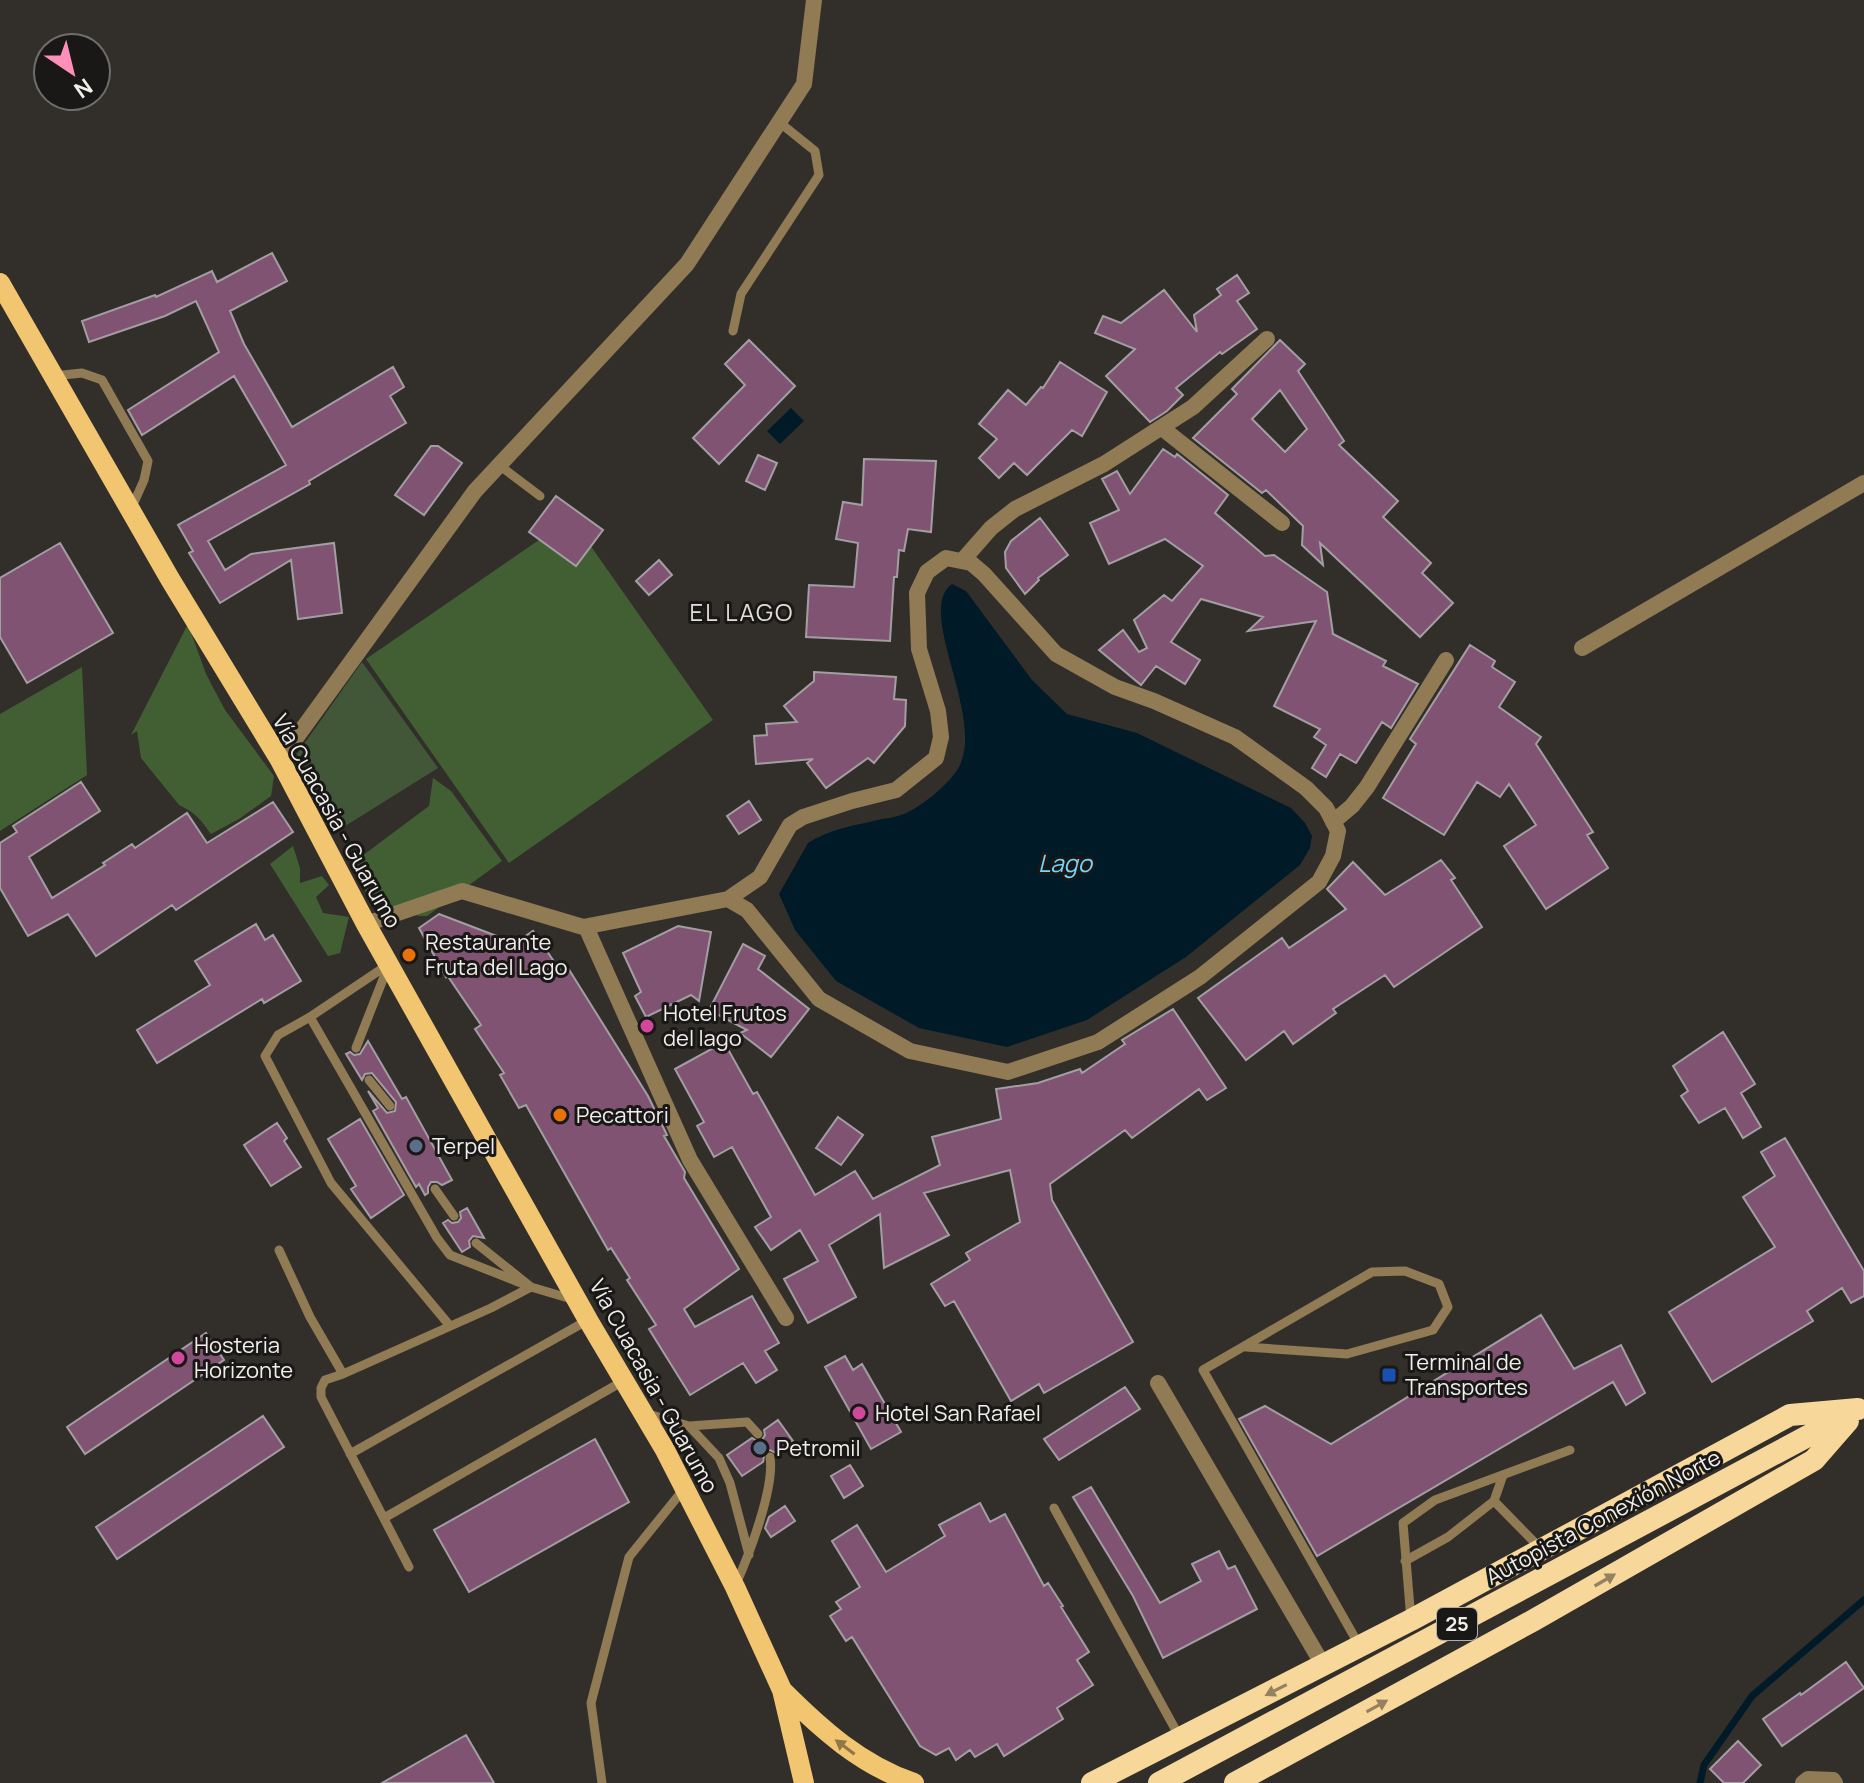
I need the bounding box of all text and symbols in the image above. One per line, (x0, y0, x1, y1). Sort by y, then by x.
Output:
north arrow (32, 32, 112, 112)
text: N (68, 72, 99, 105)
district label: EL LAGO (690, 595, 794, 628)
street label: Vía Cuacasia - Guarumo (266, 709, 408, 933)
water label: Lago (1038, 846, 1094, 879)
place label: Restaurante Fruta del Lago (425, 927, 567, 982)
marker: Restaurante Fruta del Lago (400, 946, 418, 964)
place label: Hotel Frutos del lago (663, 998, 787, 1053)
marker: Hotel Frutos del lago (638, 1017, 656, 1035)
place label: Pecattori (576, 1100, 669, 1130)
marker: Pecattori (551, 1106, 569, 1124)
place label: Terpel (432, 1131, 495, 1161)
marker: Terpel (407, 1137, 425, 1155)
street label: Vía Cuacasia - Guarumo (583, 1274, 725, 1498)
place label: Hosteria Horizonte (194, 1330, 293, 1385)
place label: Terminal de Transportes (1405, 1347, 1528, 1402)
marker: Hosteria Horizonte (169, 1349, 187, 1367)
marker: Terminal de Transportes (1380, 1366, 1398, 1384)
place label: Hotel San Rafael (875, 1398, 1041, 1428)
marker: Hotel San Rafael (850, 1404, 868, 1422)
place label: Petromil (776, 1433, 861, 1463)
marker: Petromil (751, 1439, 769, 1457)
street label: Autopista Conexión Norte (1480, 1442, 1726, 1592)
one-way arrow (1593, 1573, 1616, 1587)
road number: 25 (1437, 1608, 1477, 1640)
one-way arrow (1265, 1683, 1288, 1696)
one-way arrow (1366, 1699, 1388, 1713)
one-way arrow (835, 1739, 855, 1755)

